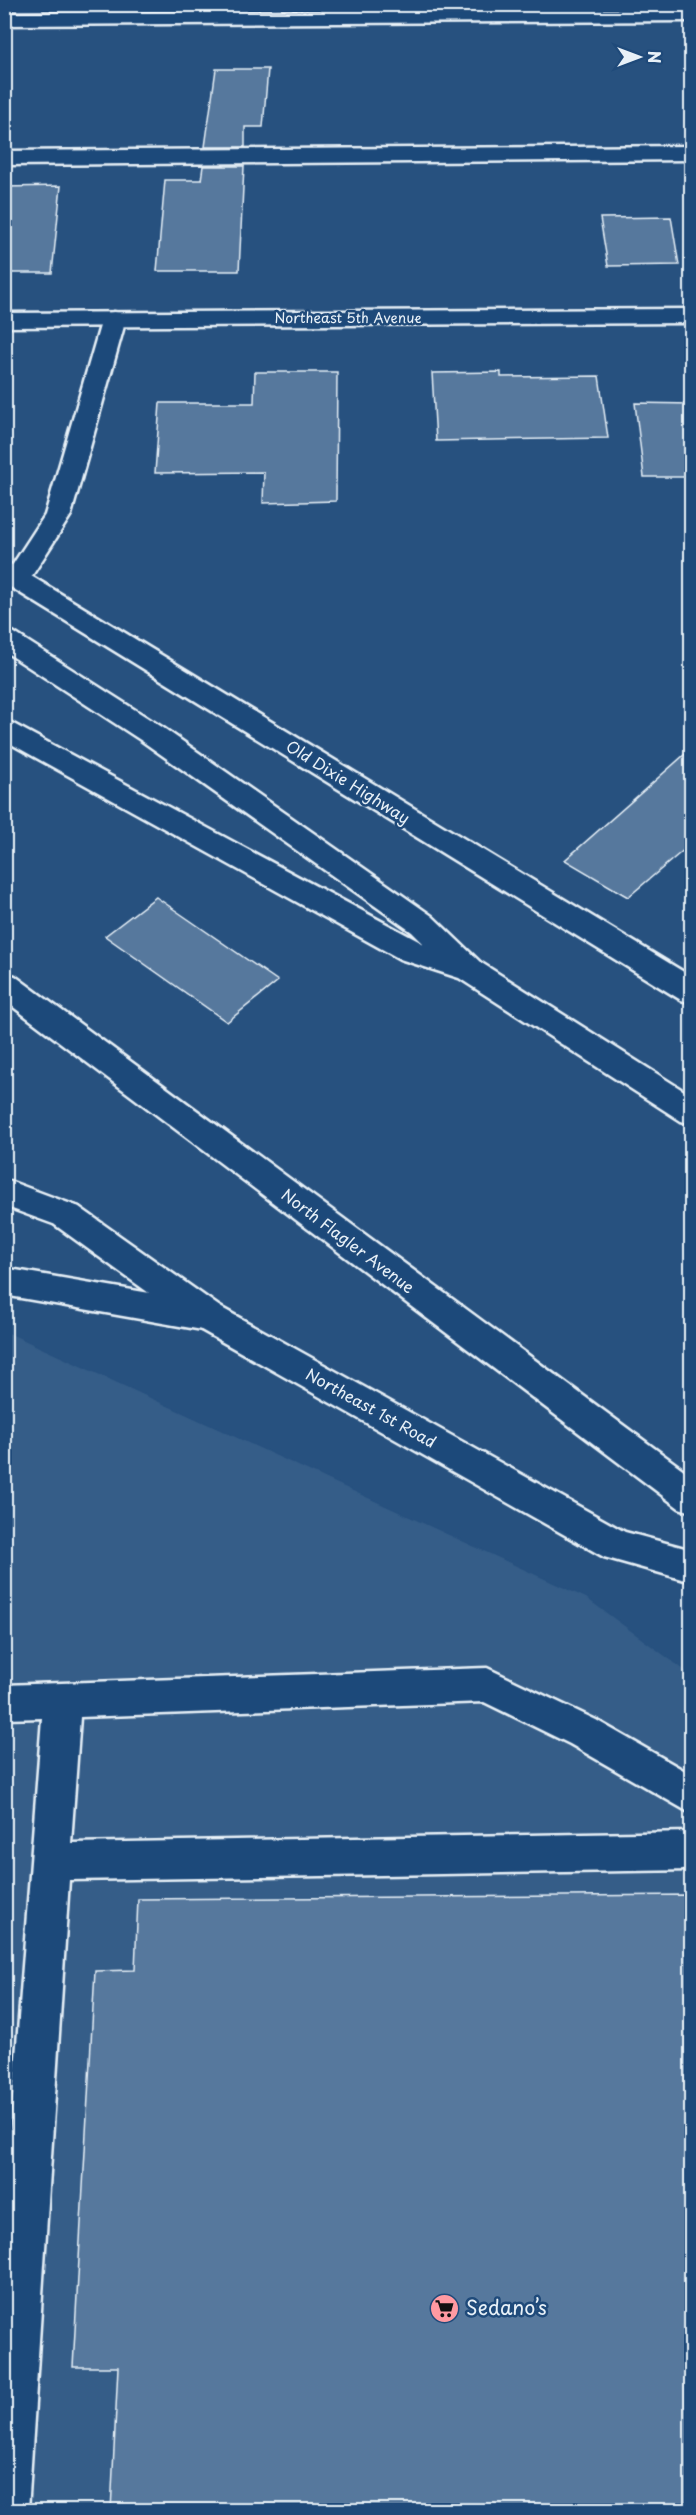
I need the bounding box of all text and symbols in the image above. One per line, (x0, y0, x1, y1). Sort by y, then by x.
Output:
north arrow (609, 27, 669, 87)
text: N (643, 51, 667, 63)
street label: Northeast 5th Avenue (274, 307, 422, 328)
street label: Old Dixie Highway (282, 733, 415, 829)
street label: North Flagler Avenue (277, 1182, 420, 1298)
street label: Northeast 1st Road (302, 1361, 441, 1453)
supermarket icon: Sedano’s (429, 2292, 461, 2324)
place label: Sedano’s (466, 2292, 547, 2322)

